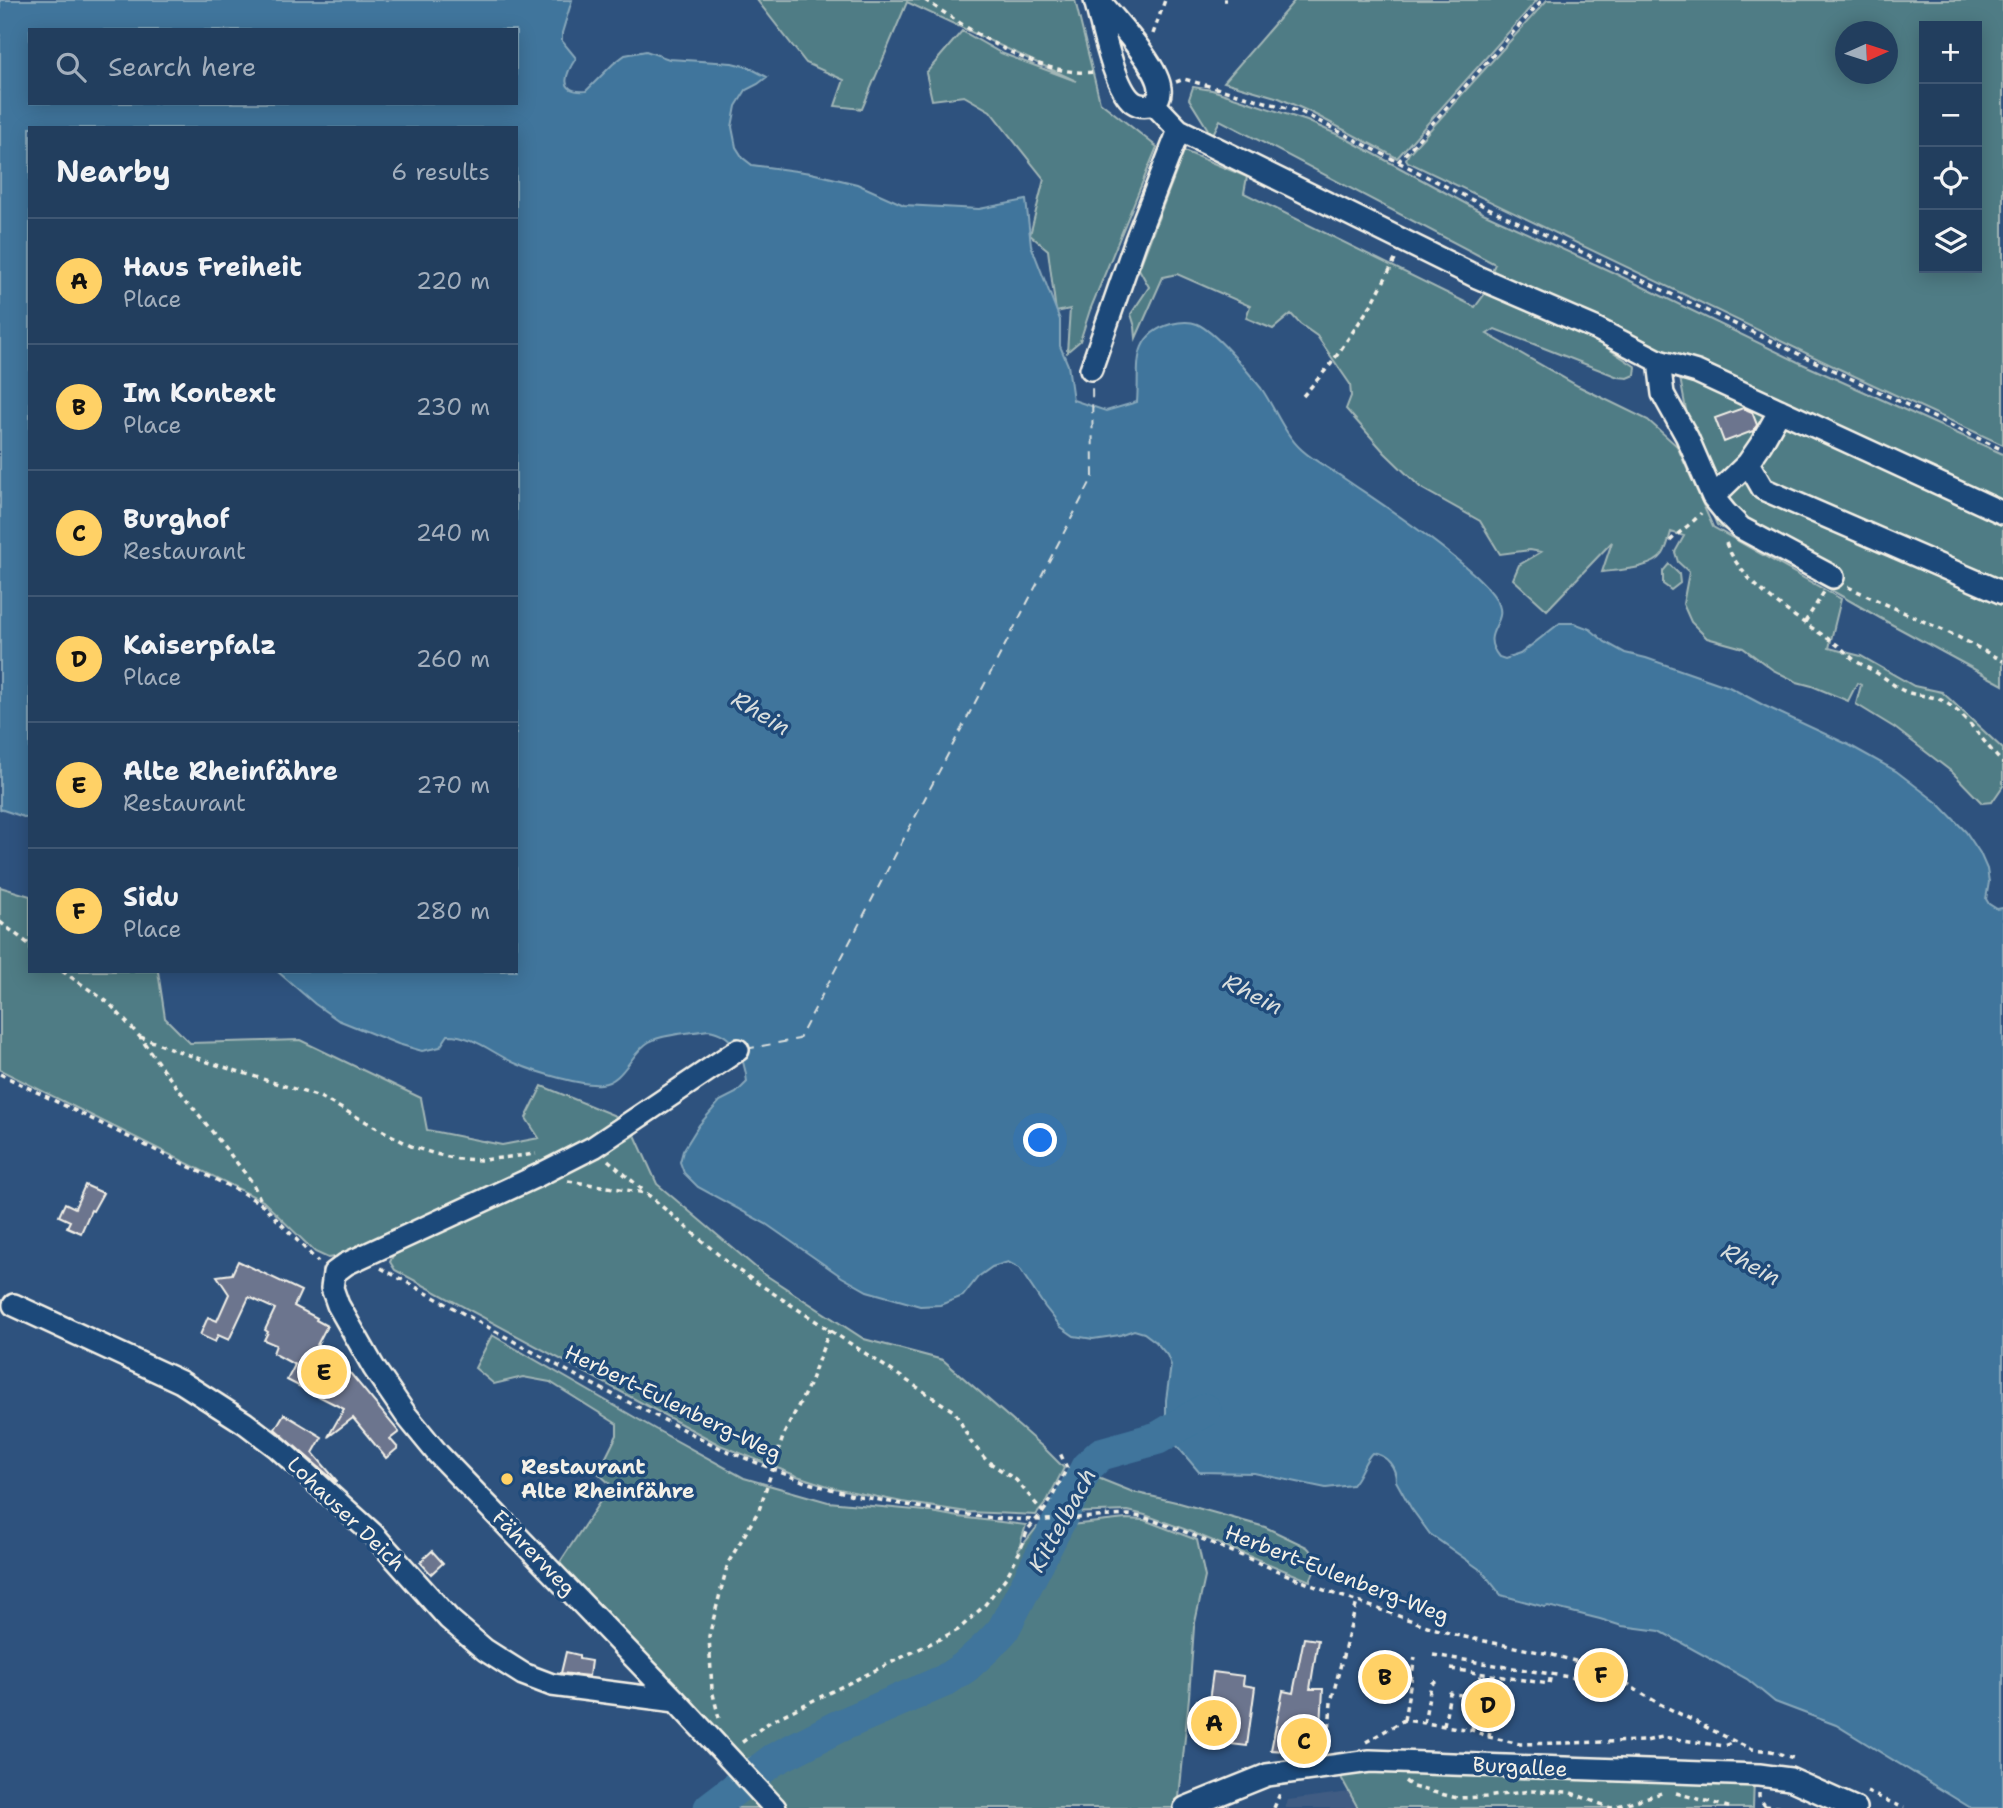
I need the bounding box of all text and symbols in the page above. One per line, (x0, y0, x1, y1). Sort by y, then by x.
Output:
north arrow (1835, 21, 1898, 84)
map controls (1919, 21, 1982, 273)
button: + (1919, 21, 1982, 84)
search box (28, 28, 518, 105)
icon: search (52, 48, 90, 86)
text: Search here (108, 49, 257, 84)
button: − (1919, 84, 1982, 147)
button: locate (1919, 147, 1982, 210)
text: Nearby (56, 151, 171, 192)
text: 6 results (391, 157, 490, 187)
button: layers (1919, 210, 1982, 273)
text: Haus Freiheit (123, 249, 302, 284)
text: A (70, 266, 88, 296)
text: 220 m (416, 266, 490, 296)
text: Place (123, 284, 182, 314)
text: Im Kontext (123, 375, 276, 410)
text: B (72, 392, 86, 422)
text: 230 m (416, 392, 490, 422)
text: Place (123, 410, 182, 440)
text: Burghof (123, 501, 230, 536)
text: C (72, 518, 86, 548)
text: 240 m (416, 518, 490, 548)
text: Restaurant (123, 536, 246, 566)
text: Kaiserpfalz (123, 627, 276, 662)
text: D (71, 644, 87, 674)
text: 260 m (416, 644, 490, 674)
text: Place (123, 662, 182, 692)
water label: Rhein (726, 684, 796, 742)
text: Alte Rheinfähre (123, 753, 338, 788)
text: E (71, 770, 87, 800)
text: 270 m (416, 770, 490, 800)
text: Restaurant (123, 788, 246, 818)
text: Sidu (123, 879, 179, 914)
text: F (72, 896, 86, 926)
text: 280 m (415, 896, 490, 926)
text: Place (123, 914, 182, 944)
water label: Rhein (1218, 966, 1288, 1022)
your location (1023, 1123, 1057, 1157)
water label: Rhein (1716, 1236, 1786, 1292)
street label: Herbert-Eulenberg-Weg (560, 1338, 786, 1468)
pin: E (301, 1346, 347, 1398)
street label: Lohauser Deich (281, 1450, 411, 1578)
place label: Restaurant Alte Rheinfähre (521, 1453, 695, 1505)
water label: Kittelbach (1021, 1462, 1103, 1578)
marker: Restaurant Alte Rheinfähre (499, 1471, 515, 1487)
street label: Fährerweg (486, 1504, 582, 1602)
street label: Herbert-Eulenberg-Weg (1221, 1518, 1453, 1630)
pin: F (1578, 1649, 1624, 1701)
pin: B (1362, 1651, 1408, 1703)
pin: D (1465, 1679, 1511, 1731)
pin: A (1191, 1697, 1237, 1749)
pin: C (1281, 1715, 1327, 1767)
street label: Burgallee (1472, 1751, 1568, 1783)

